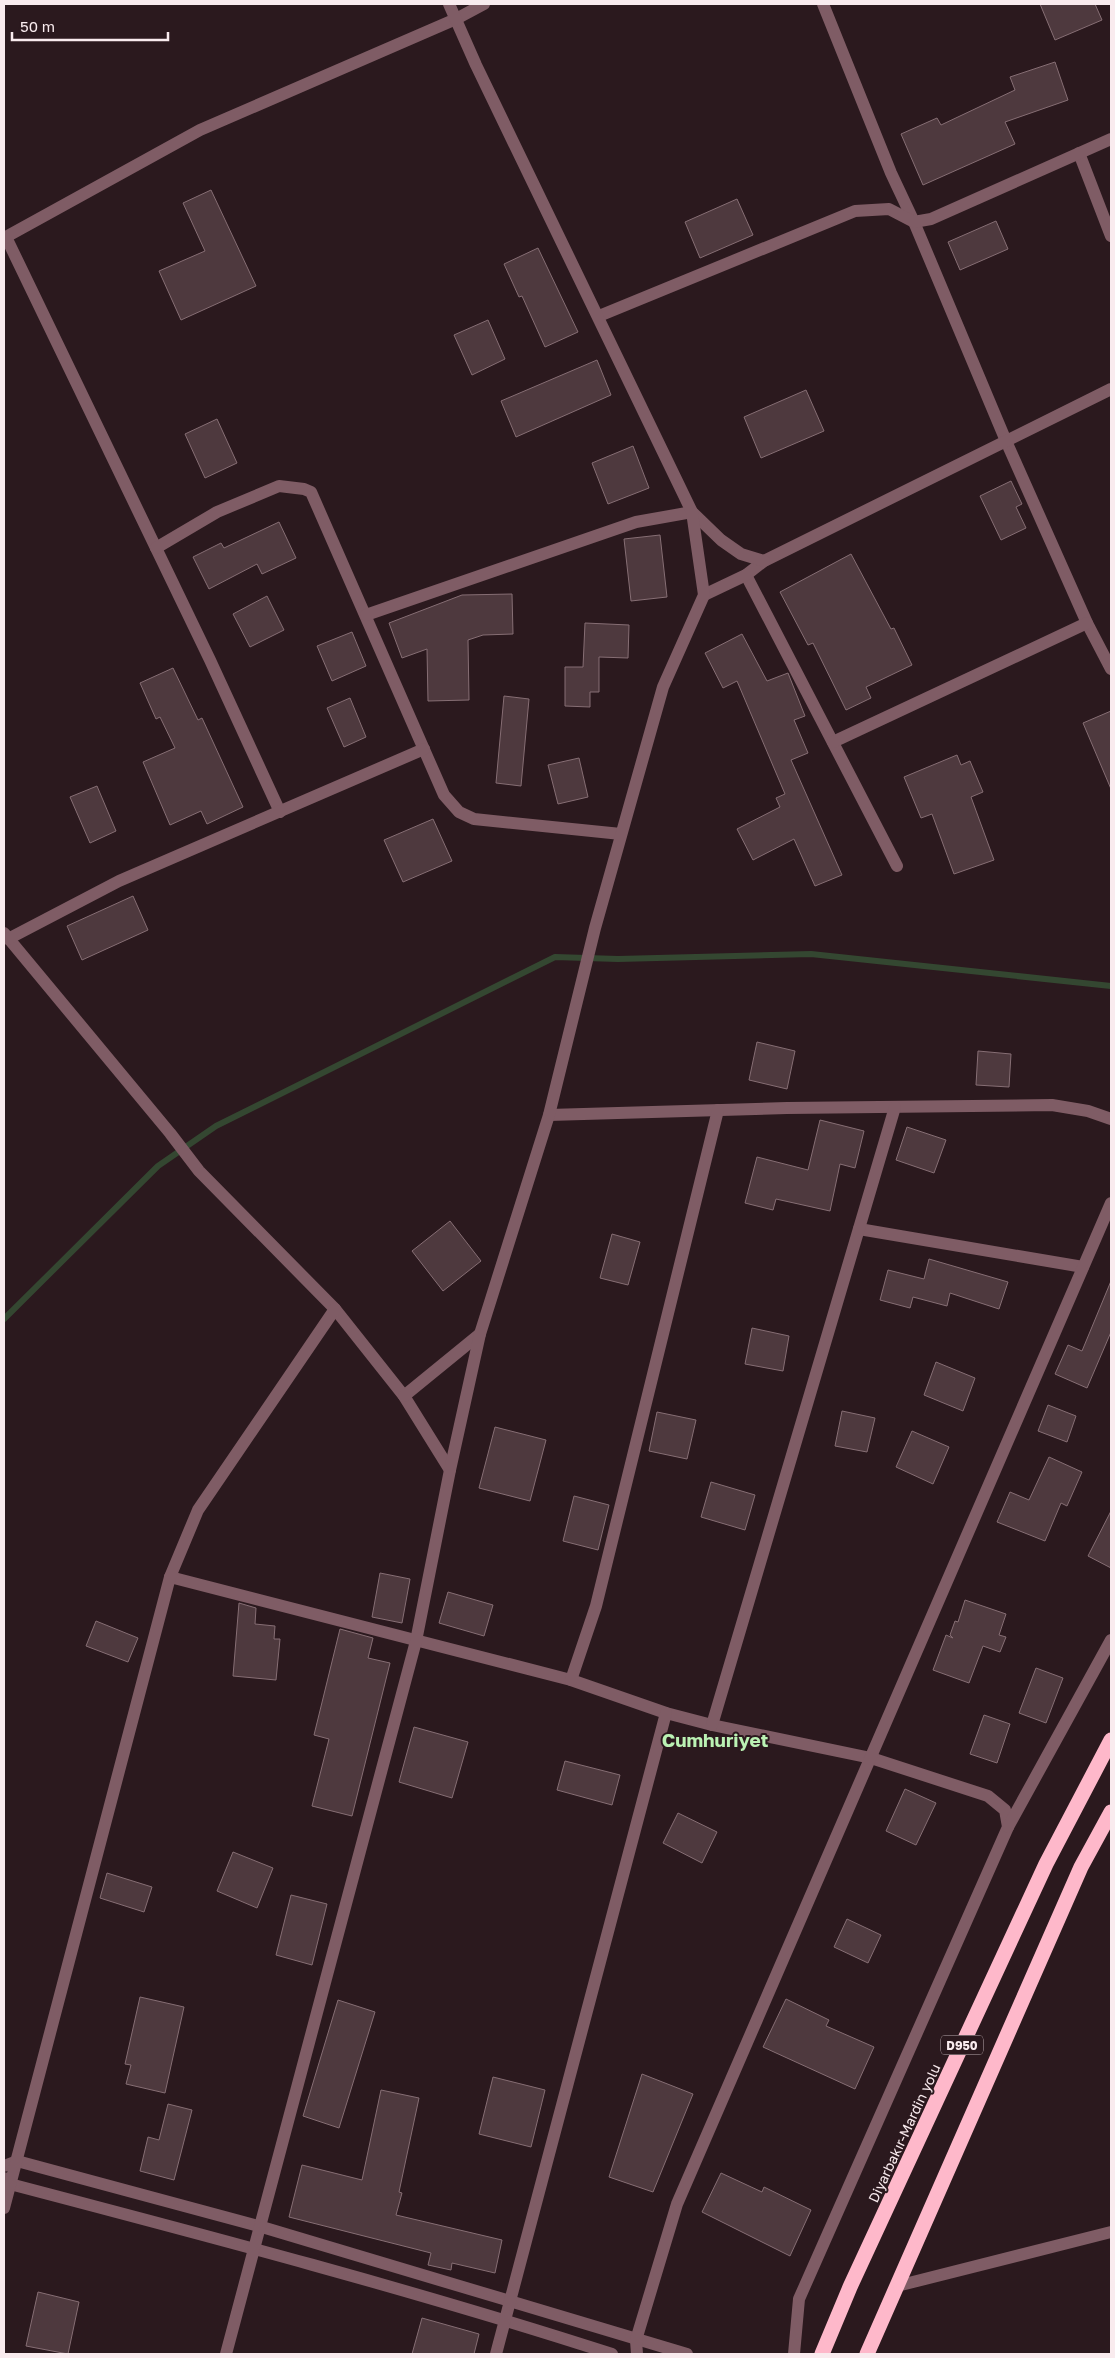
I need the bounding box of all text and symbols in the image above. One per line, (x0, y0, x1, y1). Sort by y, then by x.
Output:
scale bar (12, 10, 169, 42)
text: 50 m (20, 17, 55, 35)
district label: Cumhuriyet (662, 1728, 769, 1751)
road number: D950 (941, 2036, 983, 2054)
street label: Diyarbakır-Mardin yolu (864, 2061, 944, 2205)

